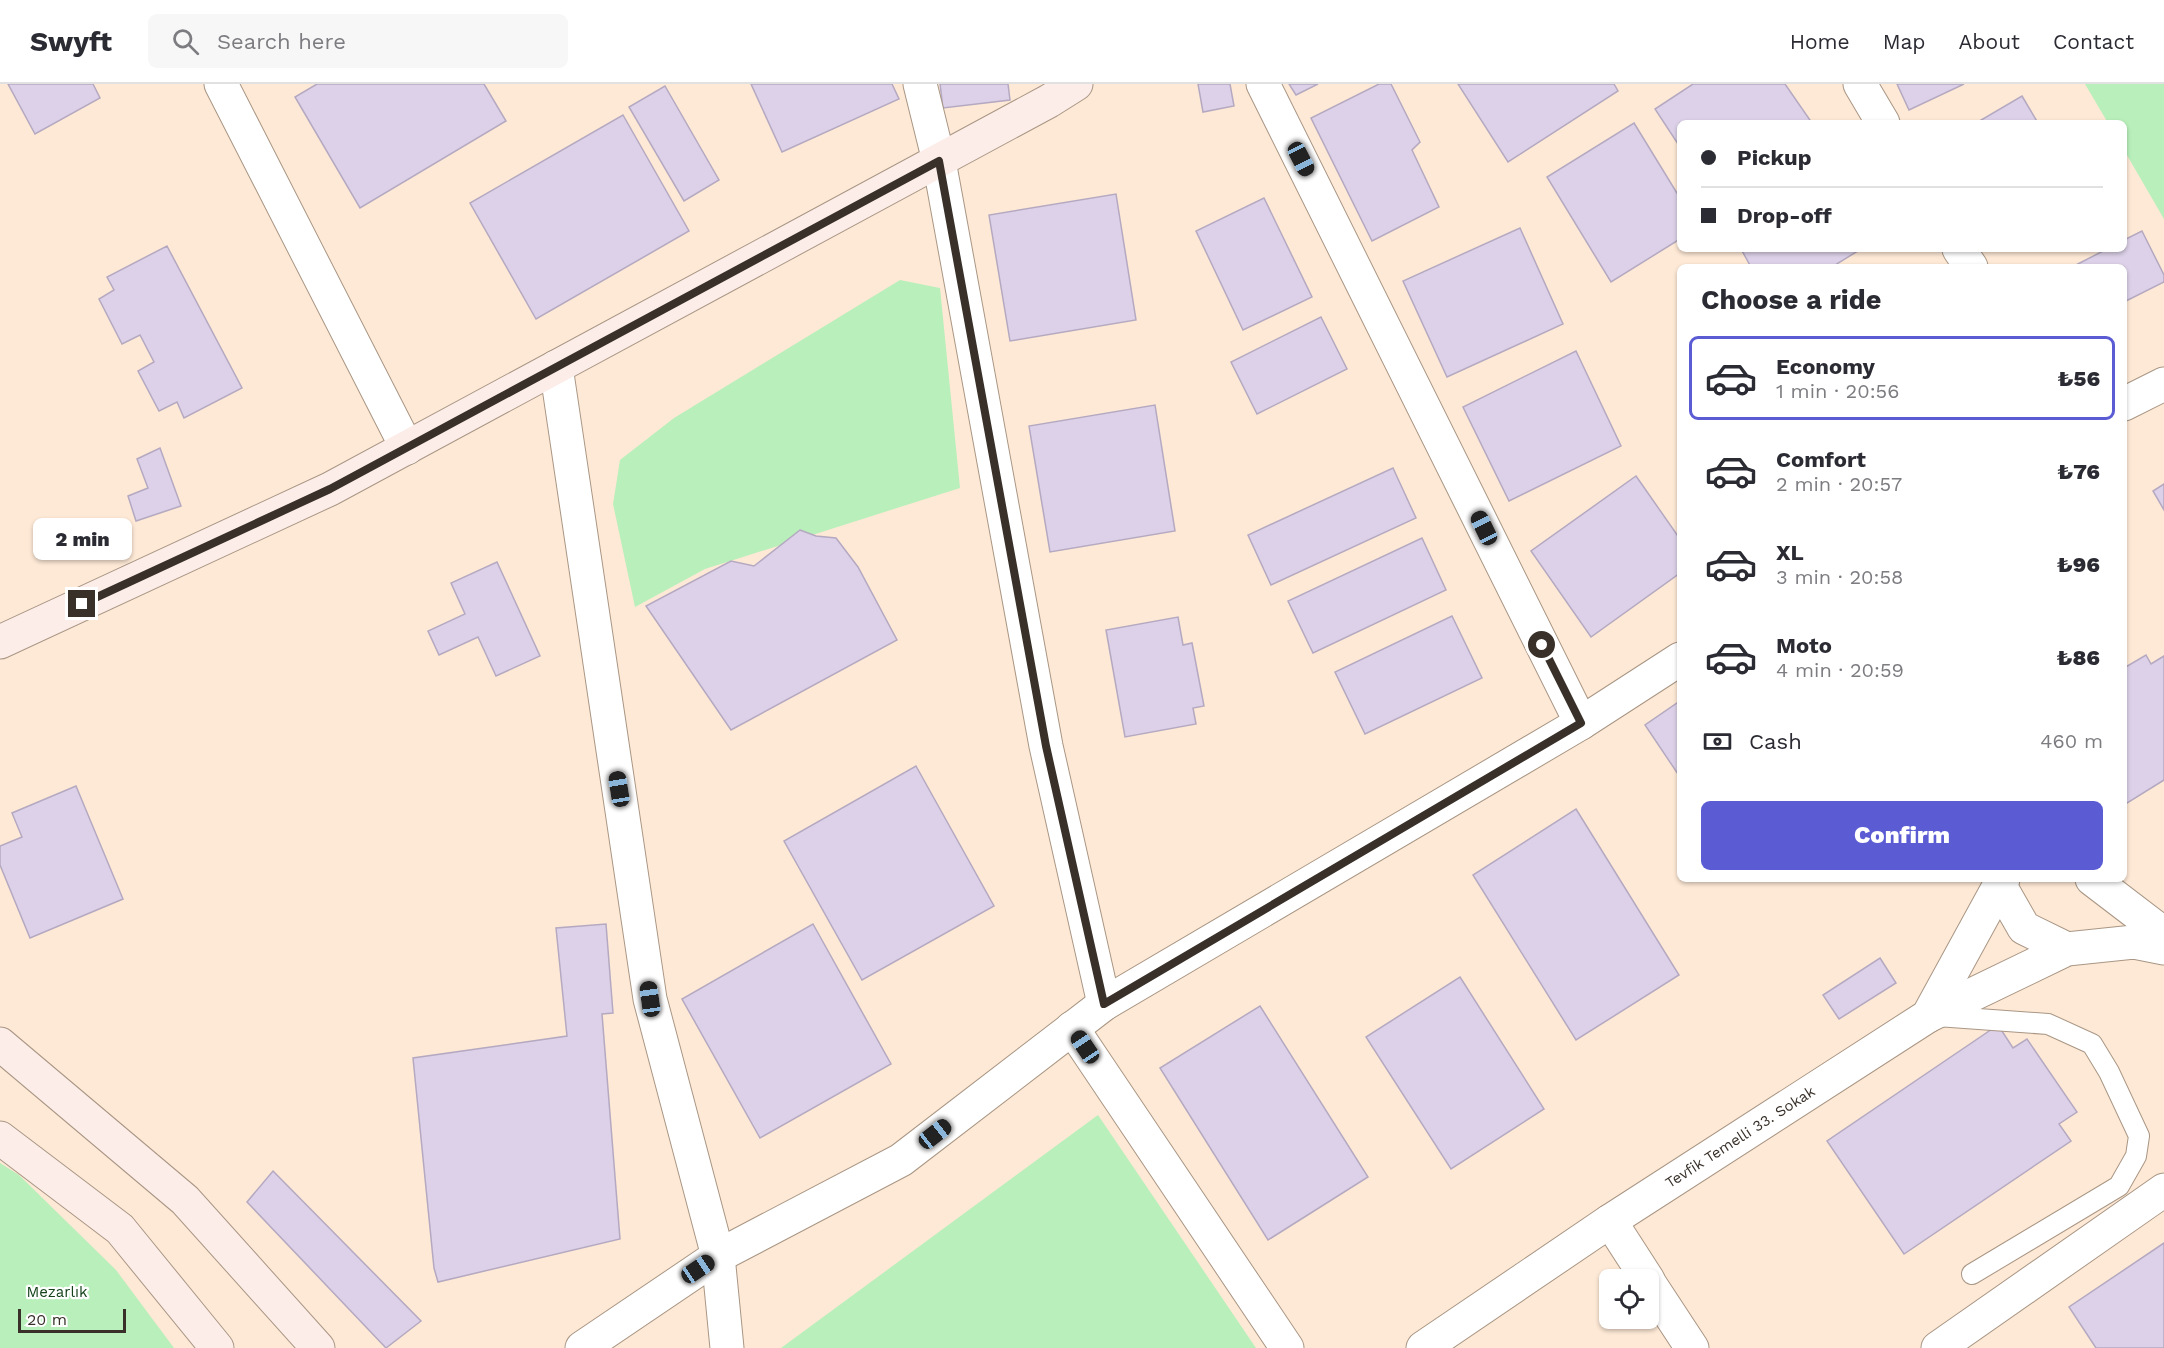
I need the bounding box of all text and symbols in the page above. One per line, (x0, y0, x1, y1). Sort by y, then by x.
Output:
search box (148, 14, 568, 68)
text: Swyft (30, 25, 112, 58)
icon: search (169, 25, 202, 58)
text: Search here (217, 29, 346, 54)
text: Home (1790, 29, 1850, 54)
text: Map (1883, 29, 1926, 54)
text: About (1959, 29, 2020, 54)
text: Contact (2053, 29, 2134, 54)
car (1285, 139, 1317, 179)
text: Pickup (1737, 145, 1812, 170)
text: Drop-off (1737, 203, 1832, 228)
text: Choose a ride (1701, 284, 1881, 316)
icon: car (1704, 351, 1758, 405)
text: Economy (1776, 354, 1875, 379)
text: ₺56 (2057, 366, 2100, 391)
text: 1 min · 20:56 (1776, 379, 1899, 403)
icon: car (1704, 444, 1758, 498)
text: Comfort (1776, 447, 1866, 472)
text: ₺76 (2057, 459, 2100, 484)
text: 2 min · 20:57 (1776, 472, 1902, 496)
car (1468, 508, 1500, 548)
callout: 2 min (32, 517, 132, 559)
text: 2 min (55, 527, 110, 551)
icon: car (1704, 537, 1758, 591)
text: XL (1776, 540, 1804, 565)
text: ₺96 (2057, 552, 2100, 577)
text: 3 min · 20:58 (1776, 565, 1903, 589)
route end (68, 590, 95, 617)
icon: car (1704, 630, 1758, 684)
route start (1528, 631, 1555, 658)
text: Moto (1776, 633, 1832, 658)
text: ₺86 (2056, 645, 2100, 670)
text: 4 min · 20:59 (1776, 658, 1904, 682)
icon: cash (1701, 725, 1734, 758)
text: Cash (1749, 729, 1802, 754)
text: 460 m (2040, 729, 2103, 753)
car (607, 770, 631, 808)
button: Confirm (1701, 801, 2103, 870)
car (639, 980, 661, 1018)
car (1067, 1027, 1103, 1067)
street label: Tevfik Temelli 33. Sokak (1662, 1082, 1819, 1192)
car (915, 1116, 955, 1152)
car (678, 1251, 718, 1287)
map controls (1599, 1269, 1659, 1329)
button: locate (1599, 1269, 1659, 1329)
park label: Mezarlık (26, 1283, 88, 1301)
scale bar (18, 1306, 126, 1334)
text: 20 m (27, 1310, 67, 1329)

